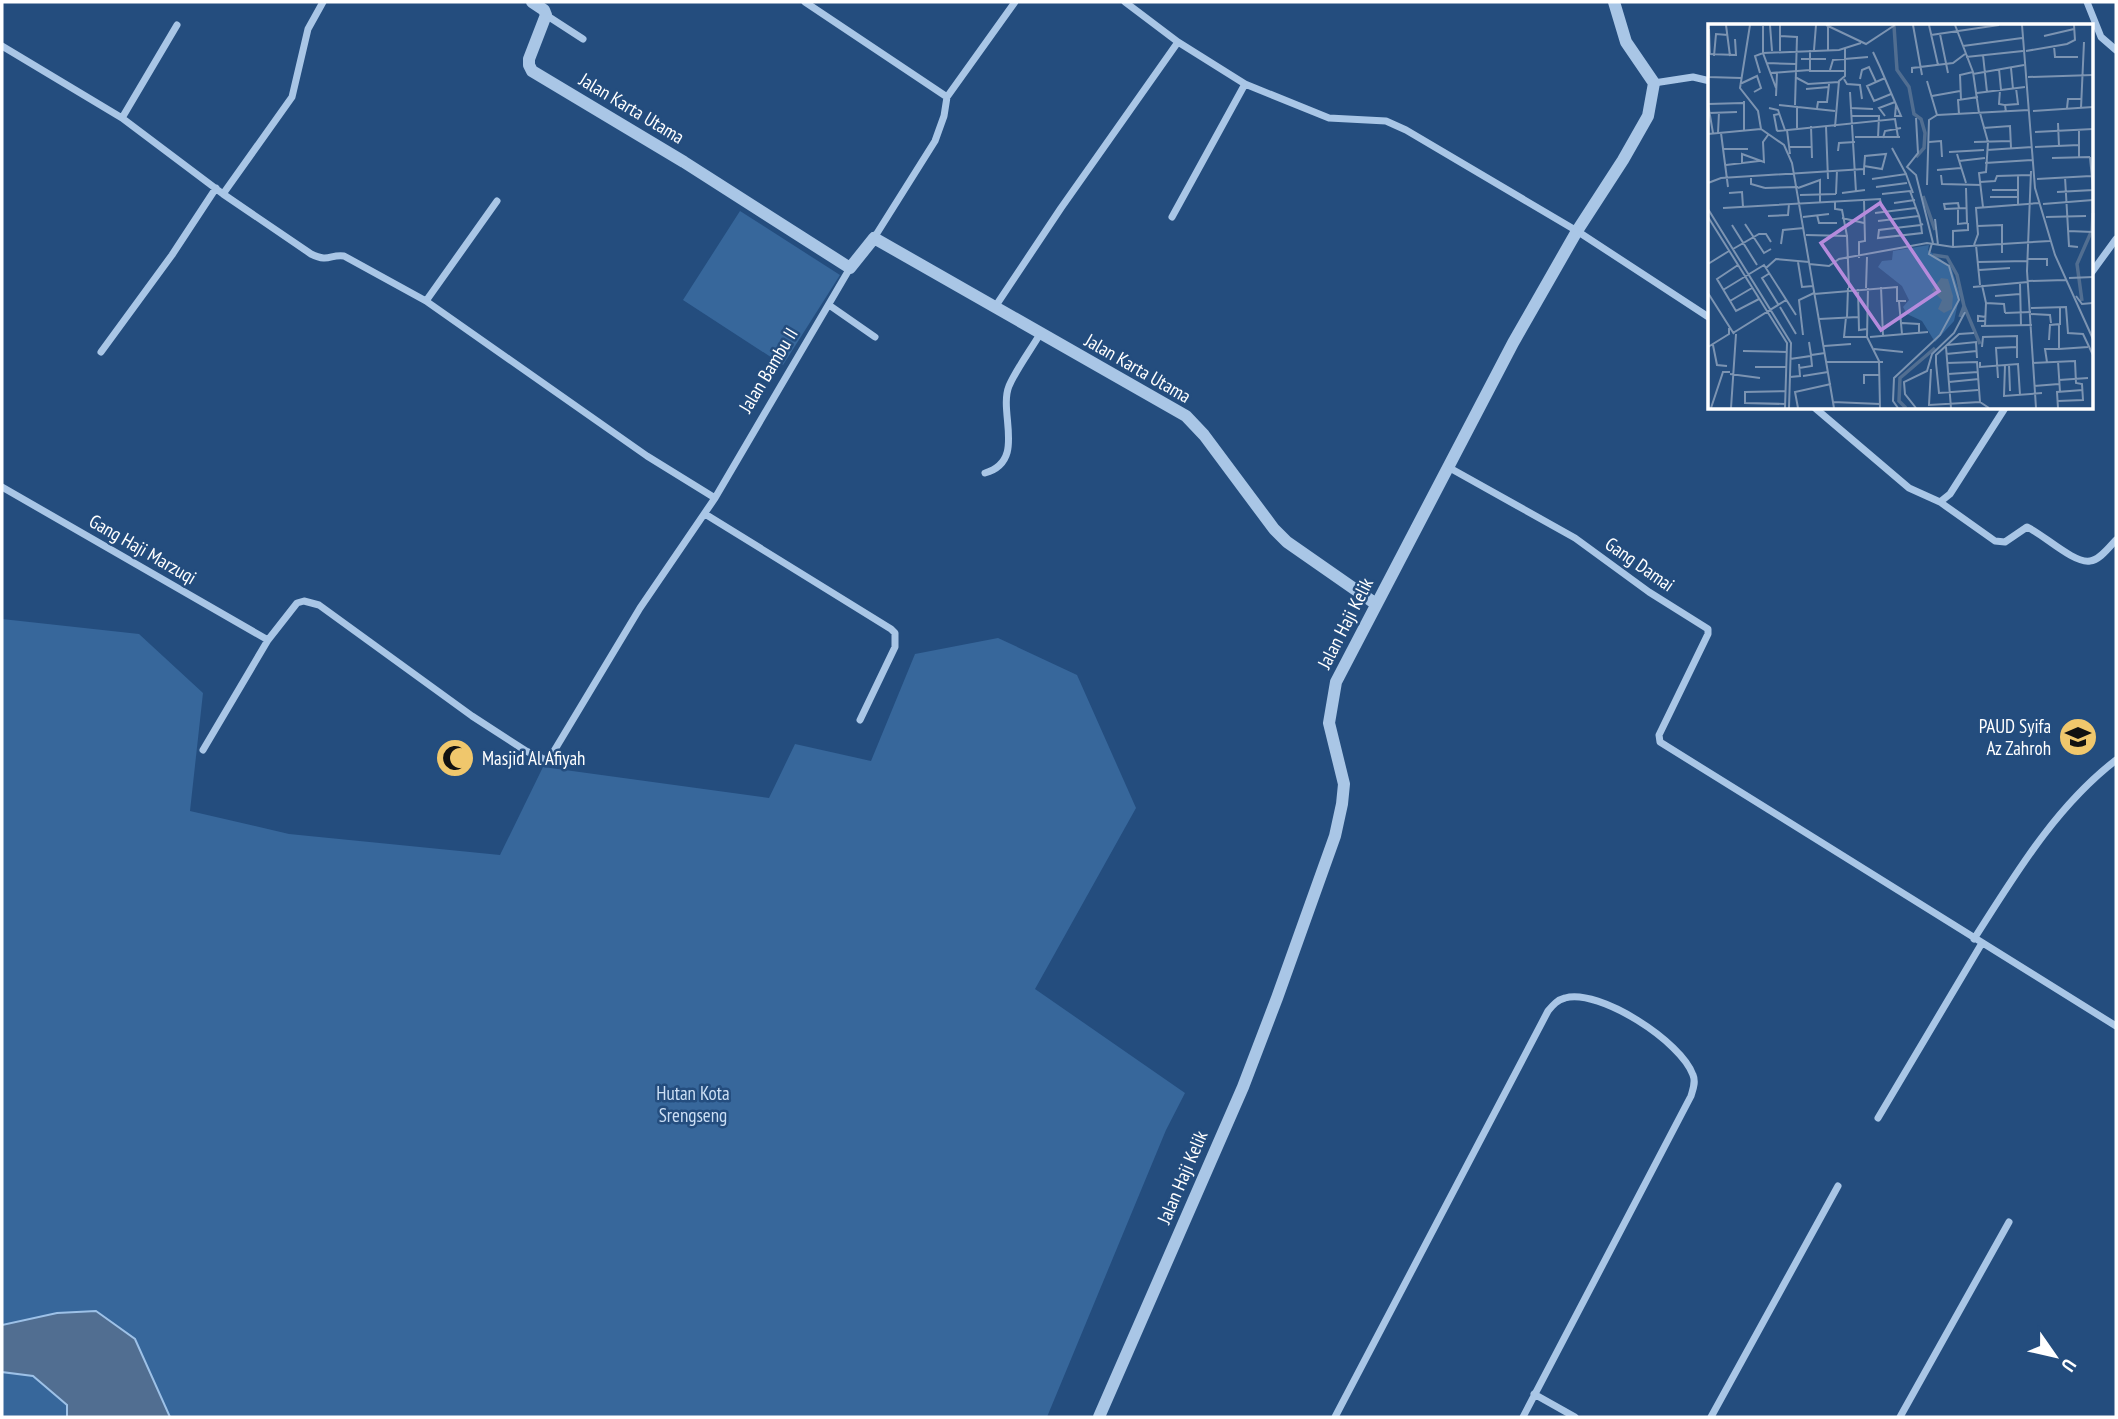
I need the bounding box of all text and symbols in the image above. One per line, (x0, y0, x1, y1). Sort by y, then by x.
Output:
inset map (1708, 24, 2094, 410)
street label: Jalan Karta Utama (574, 67, 689, 149)
street label: Jalan Bambu II (733, 323, 803, 418)
street label: Jalan Karta Utama (1080, 328, 1195, 408)
street label: Gang Haji Marzuqi (85, 509, 201, 589)
street label: Gang Damai (1601, 531, 1679, 597)
street label: Jalan Haji Kelik (1311, 573, 1378, 673)
place label: PAUD Syifa Az Zahroh (1979, 714, 2051, 760)
school or university icon: PAUD Syifa Az Zahroh (2057, 716, 2099, 758)
mosque icon: Masjid Al Afiyah (434, 737, 476, 779)
place label: Masjid Al Afiyah (482, 746, 585, 770)
park label: Hutan Kota Srengseng (656, 1081, 730, 1127)
street label: Jalan Haji Kelik (1151, 1126, 1213, 1228)
north arrow (2020, 1321, 2090, 1391)
text: U (2056, 1355, 2082, 1376)

